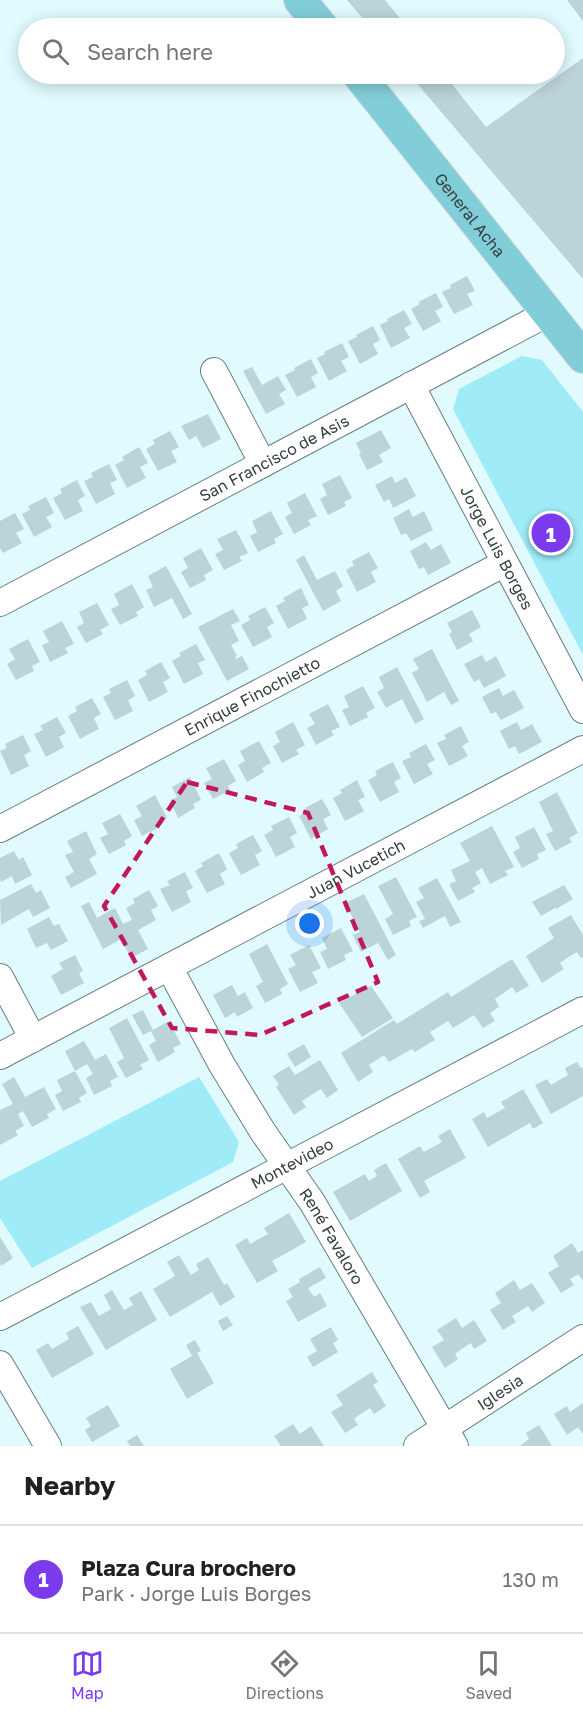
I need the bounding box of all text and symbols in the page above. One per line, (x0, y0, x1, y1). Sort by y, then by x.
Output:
search box (18, 18, 565, 84)
icon: search (39, 35, 72, 68)
text: Search here (87, 38, 213, 65)
street label: General Acha (430, 169, 510, 261)
street label: San Francisco de Asis (196, 410, 352, 506)
street label: Jorge Luis Borges (456, 482, 538, 613)
pin: 1 (532, 510, 570, 556)
street label: Enrique Finochietto (181, 652, 323, 740)
street label: Juan Vucetich (303, 835, 408, 903)
your location (295, 909, 324, 938)
street label: Montevideo (247, 1133, 337, 1193)
street label: René Favaloro (295, 1184, 368, 1288)
street label: Iglesia (473, 1370, 527, 1414)
text: Nearby (24, 1470, 115, 1501)
text: Plaza Cura brochero (81, 1554, 296, 1581)
text: 1 (38, 1567, 49, 1591)
text: 130 m (503, 1567, 559, 1591)
text: Park · Jorge Luis Borges (81, 1581, 311, 1605)
tab: Map (71, 1647, 104, 1703)
tab: Directions (246, 1647, 324, 1703)
tab: Saved (465, 1647, 512, 1703)

